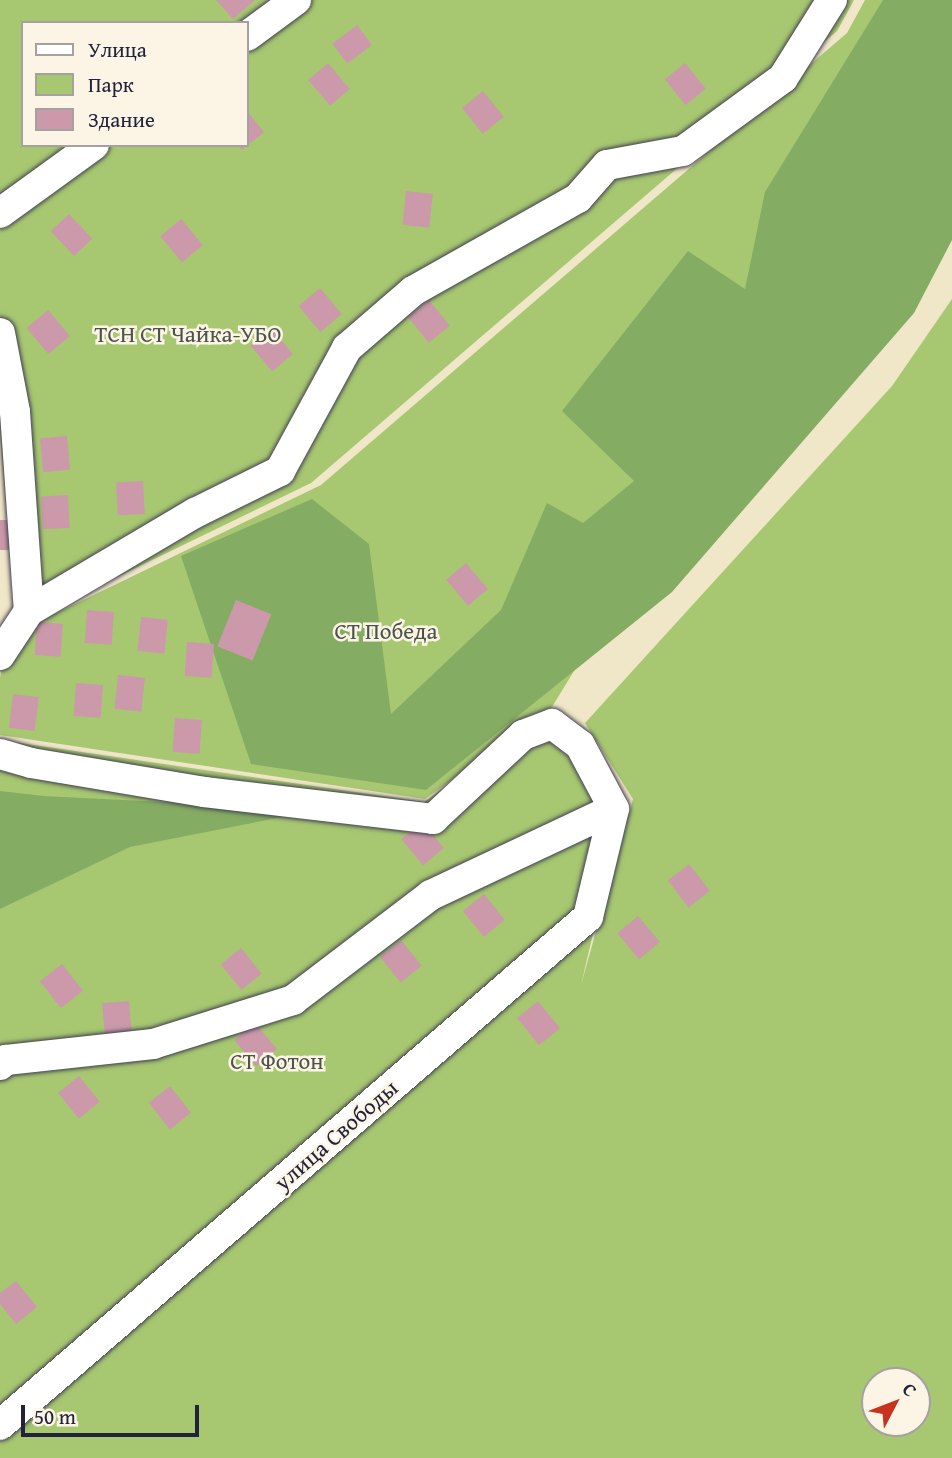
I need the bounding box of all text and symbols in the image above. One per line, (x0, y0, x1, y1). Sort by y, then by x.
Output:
legend (21, 21, 248, 147)
text: Улица (88, 34, 147, 65)
text: Парк (88, 69, 134, 100)
text: Здание (88, 104, 155, 135)
park label: ТСН СТ Чайка-УБО (95, 320, 281, 348)
park label: СТ Победа (334, 617, 438, 645)
park label: СТ Фотон (230, 1047, 324, 1075)
street label: улица Свободы (269, 1074, 403, 1196)
north arrow (861, 1367, 931, 1437)
text: С (896, 1376, 924, 1403)
scale bar (24, 1392, 203, 1436)
text: 50 m (34, 1401, 76, 1432)

